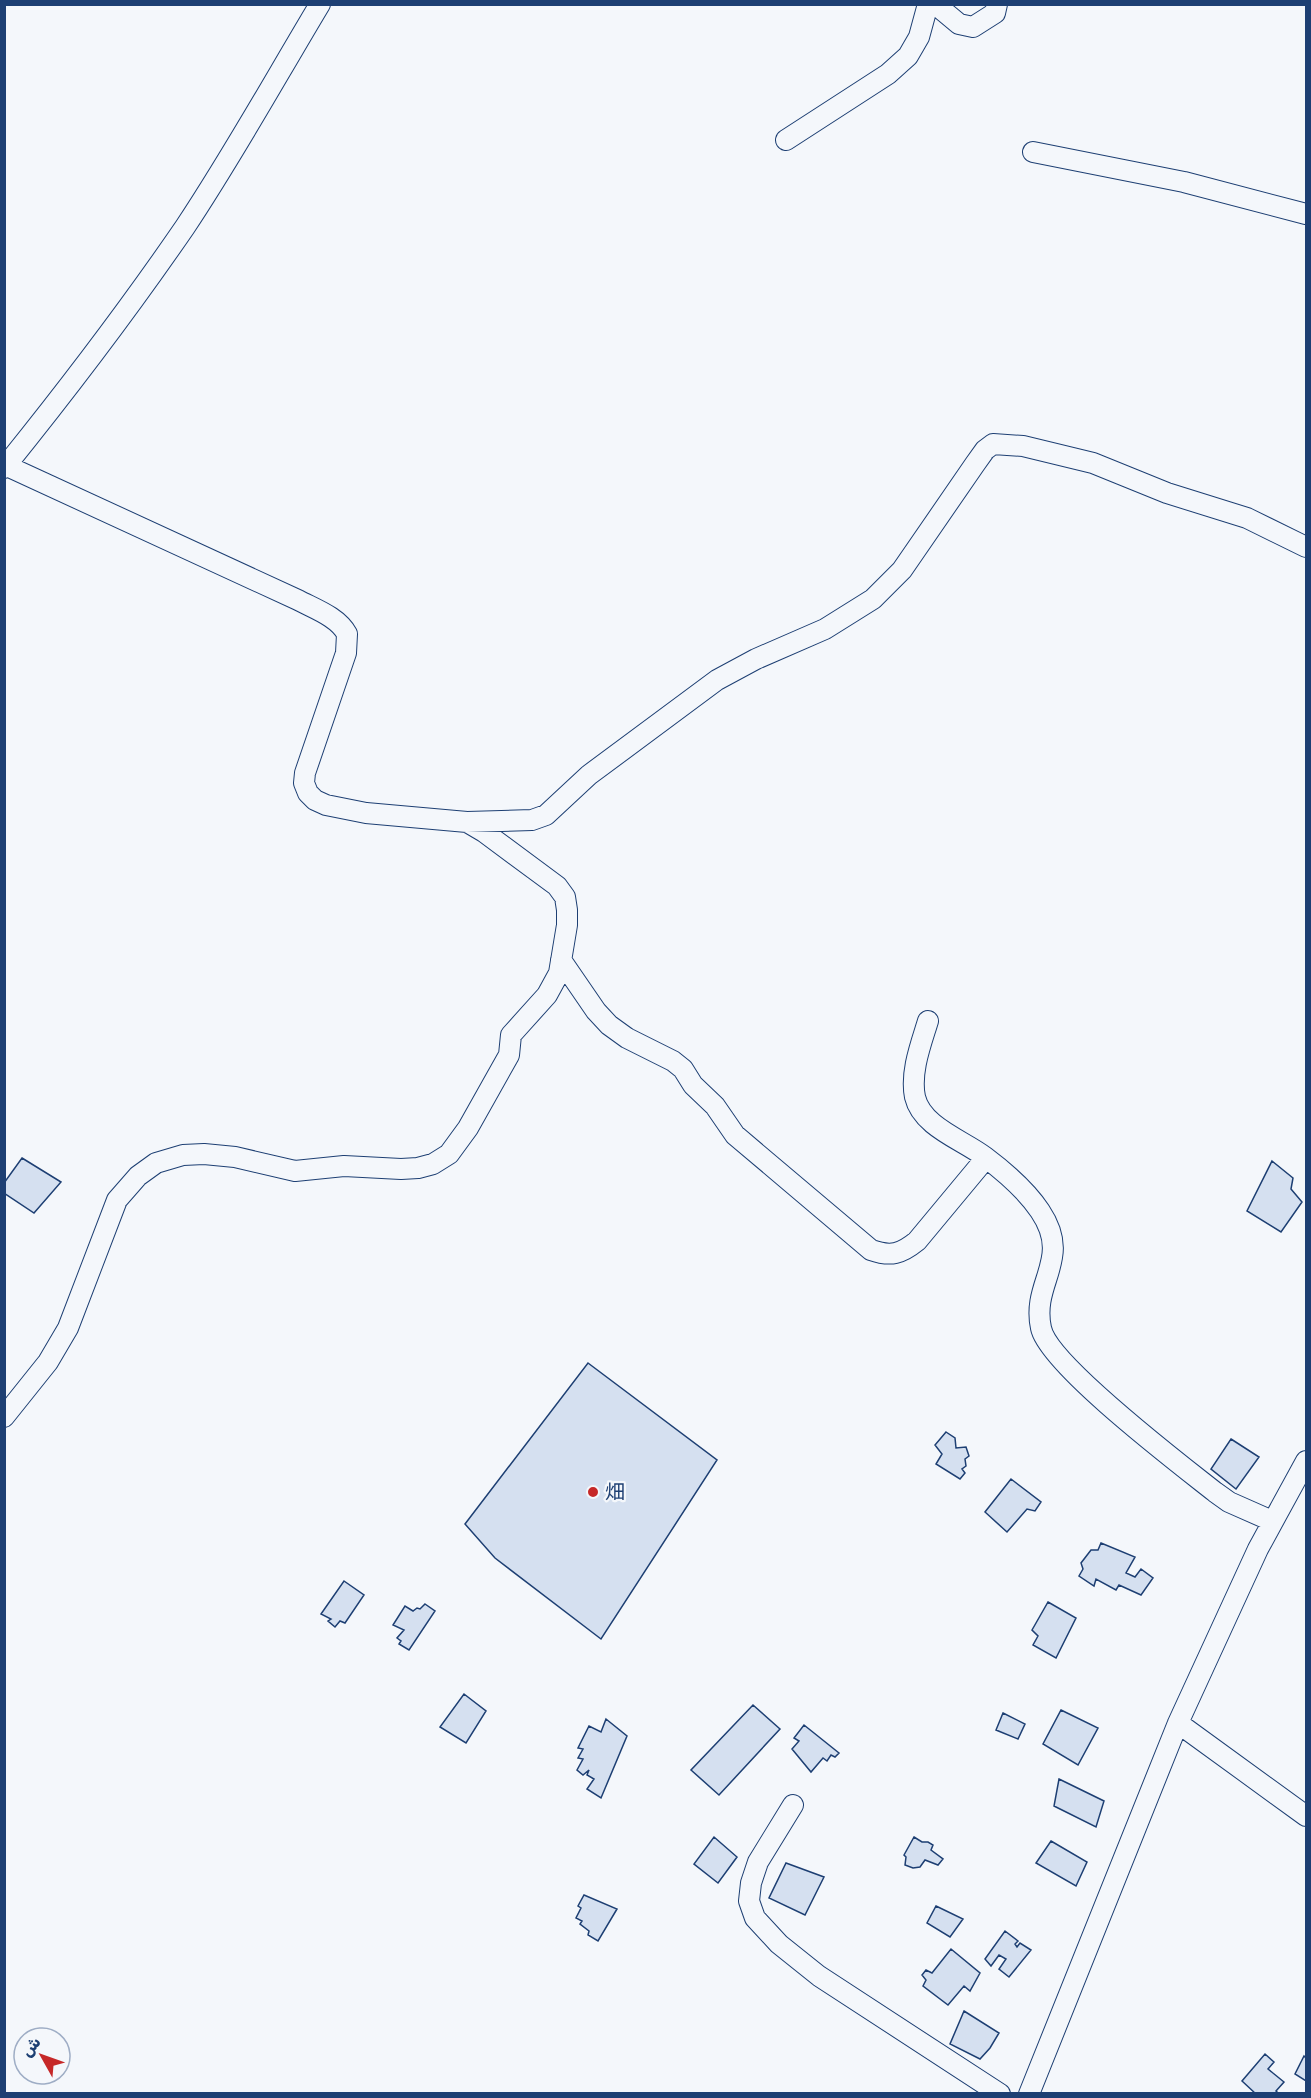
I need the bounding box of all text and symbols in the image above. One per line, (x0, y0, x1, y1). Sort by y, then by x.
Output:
place label: 畑 (605, 1480, 625, 1504)
marker: 畑 (586, 1485, 600, 1499)
north arrow (12, 2026, 72, 2086)
text: ش (17, 2033, 45, 2061)

